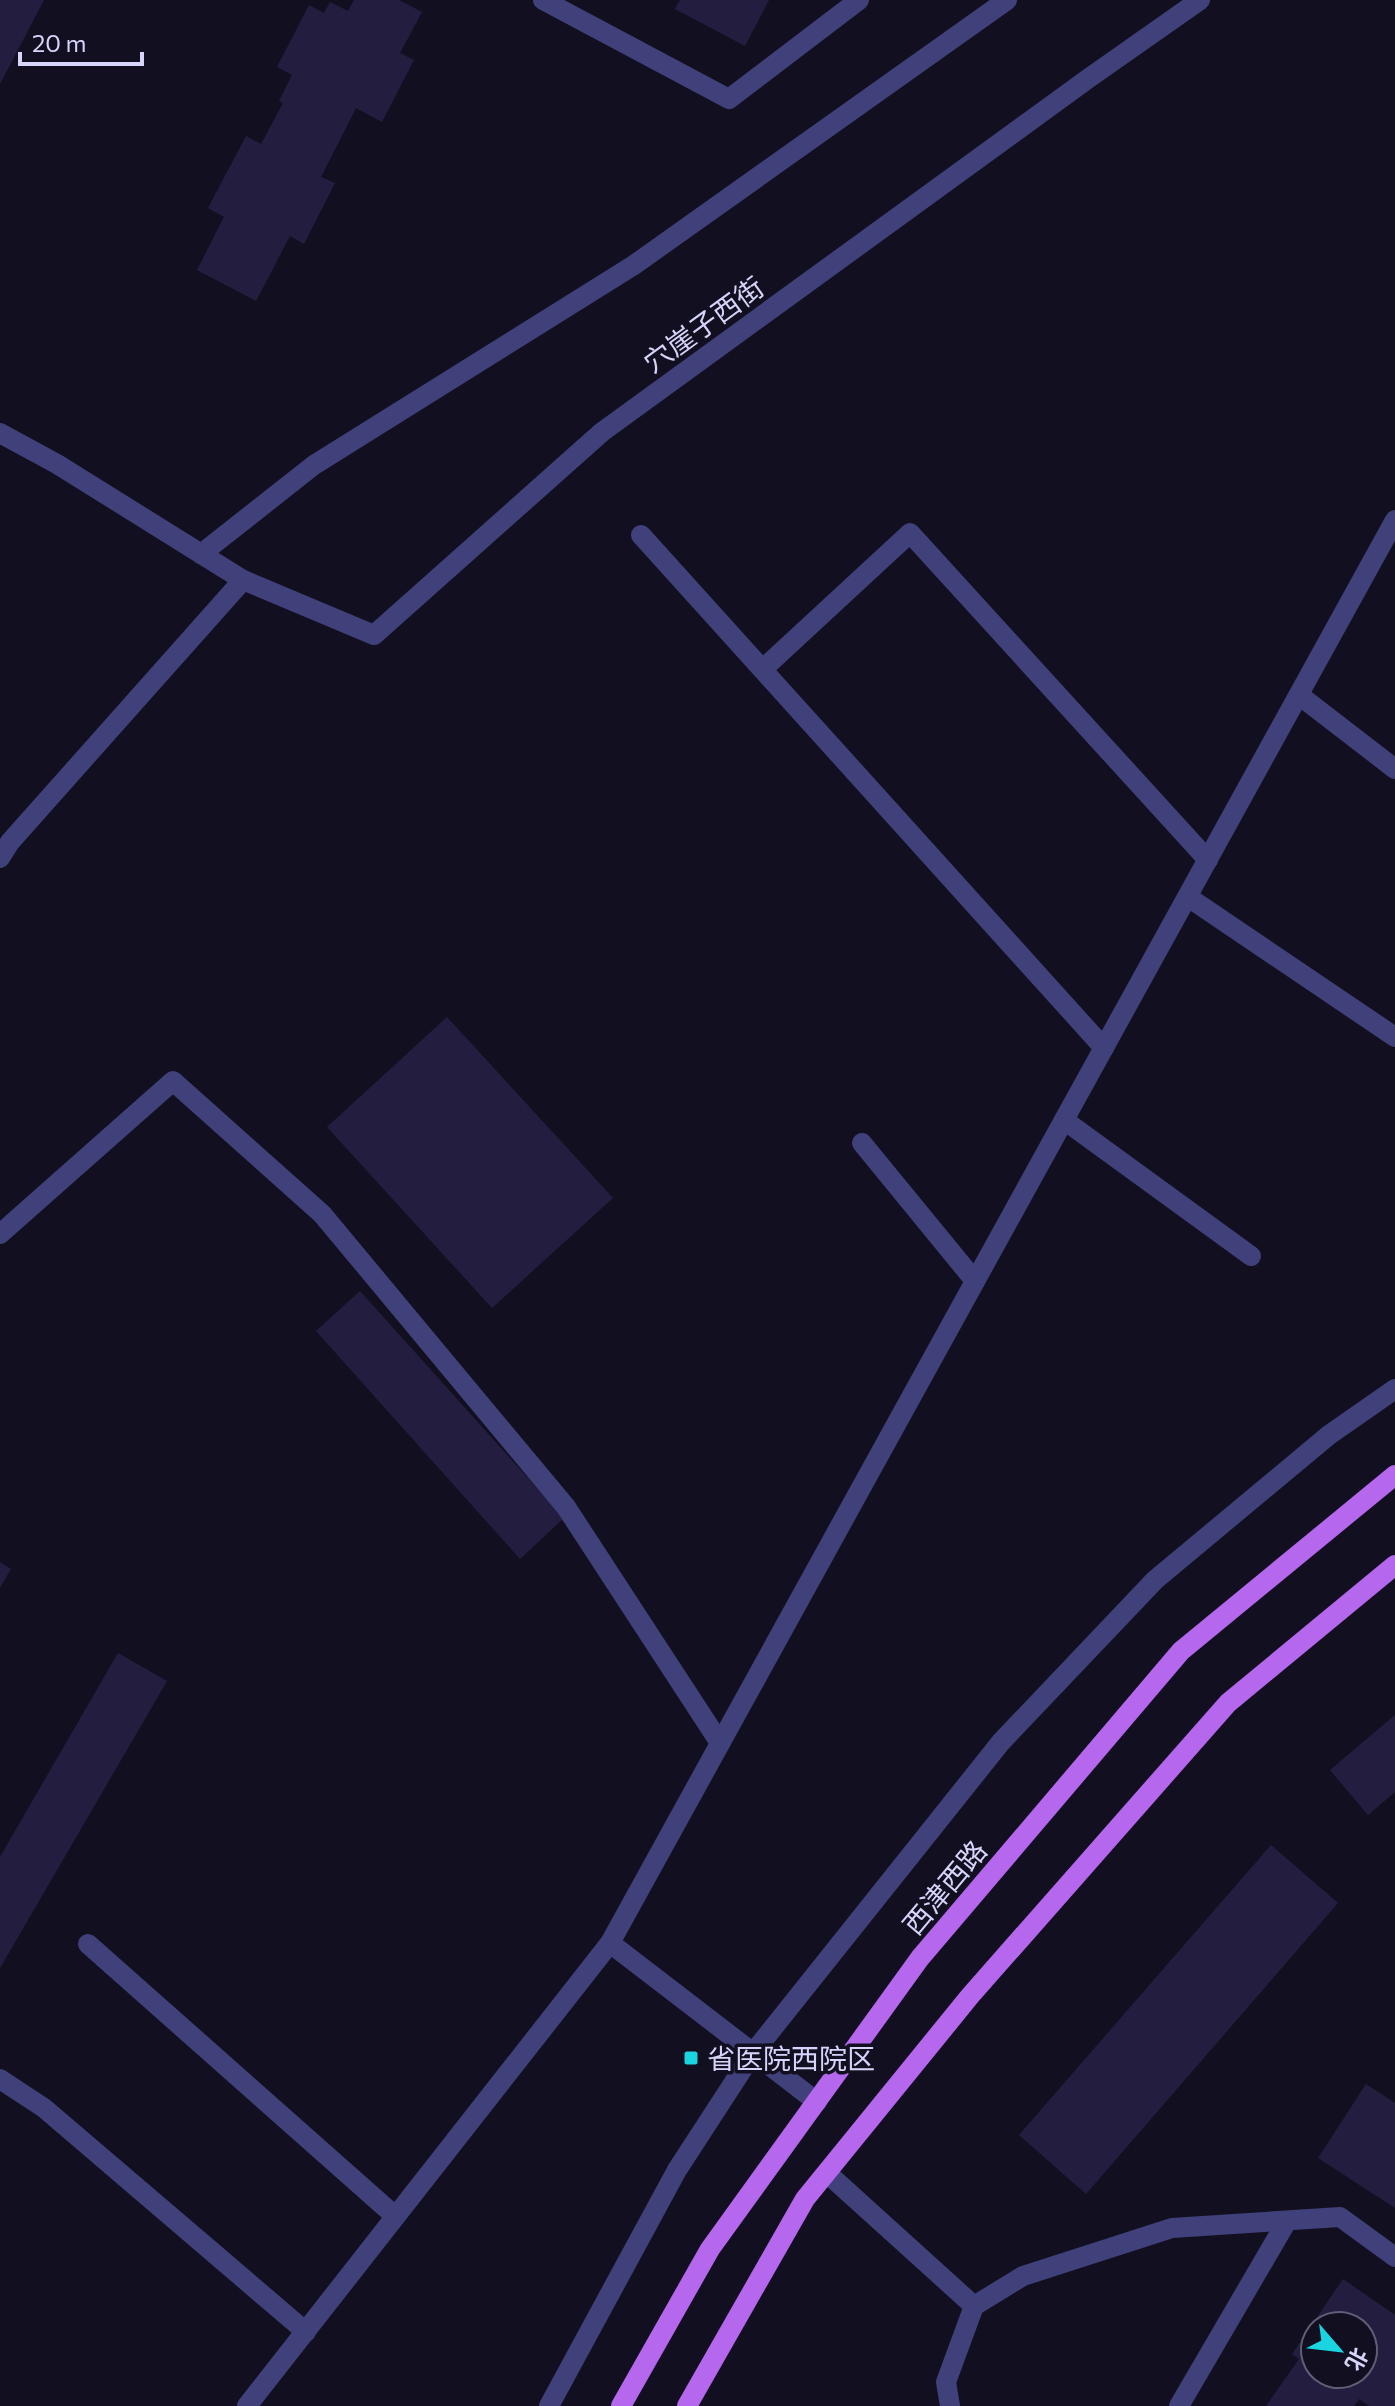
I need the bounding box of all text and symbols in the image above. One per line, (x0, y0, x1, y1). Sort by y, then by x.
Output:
scale bar (20, 16, 142, 66)
text: 20 m (32, 28, 86, 57)
street label: 穴崖子西街 (636, 269, 770, 379)
street label: 西津西路 (895, 1833, 993, 1941)
place label: 省医院西院区 (707, 2041, 875, 2075)
marker: 省医院西院区 (682, 2049, 700, 2067)
north arrow (1299, 2310, 1379, 2390)
text: 北 (1340, 2344, 1374, 2376)

